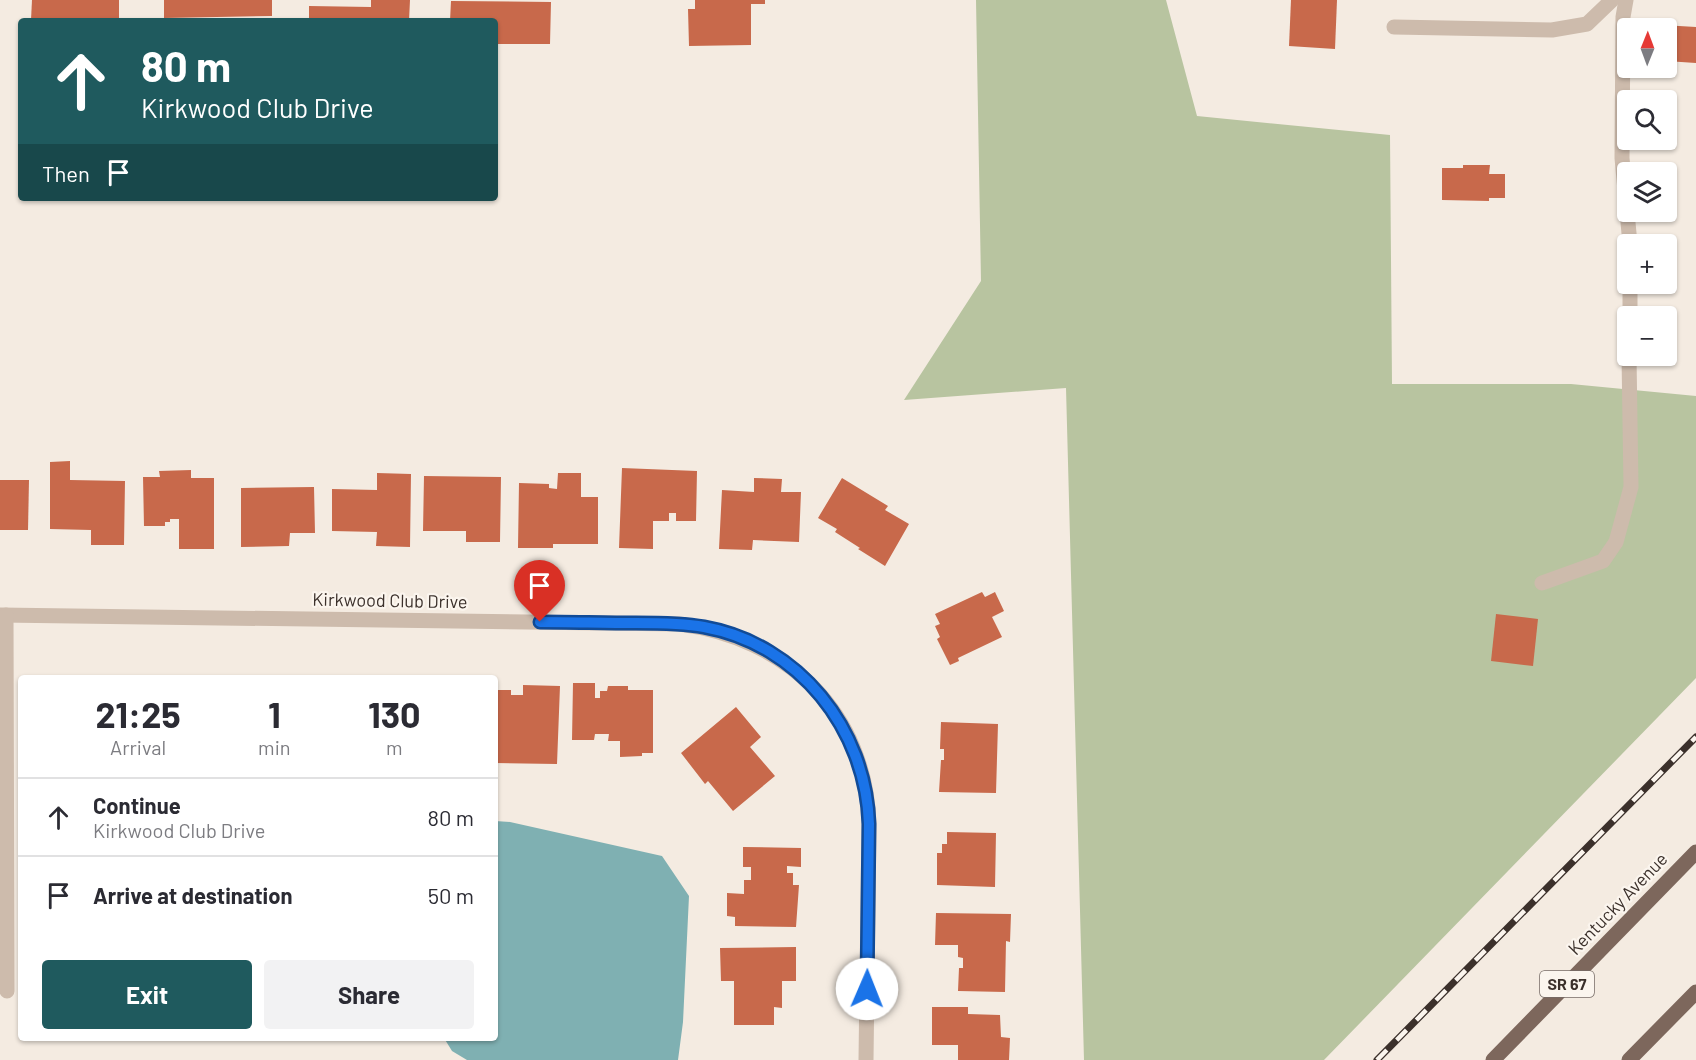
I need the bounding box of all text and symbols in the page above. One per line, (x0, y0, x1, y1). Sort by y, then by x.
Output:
north arrow (1617, 18, 1677, 78)
map controls (1617, 18, 1677, 366)
text: 80 m (141, 40, 231, 90)
icon: ahead (42, 42, 120, 120)
button: search (1617, 90, 1677, 150)
text: Kirkwood Club Drive (141, 91, 374, 123)
icon: arrive (102, 156, 135, 189)
text: Then (42, 160, 90, 186)
button: layers (1617, 162, 1677, 222)
button: + (1617, 234, 1677, 294)
button: − (1617, 306, 1677, 366)
pin (514, 560, 565, 622)
icon: arrive (523, 569, 556, 602)
street label: Kirkwood Club Drive (312, 588, 468, 612)
text: 21:25 (95, 692, 181, 735)
text: 1 (268, 692, 281, 735)
text: 130 (368, 692, 421, 735)
text: Arrival (110, 735, 166, 759)
text: min (258, 735, 291, 759)
text: m (386, 735, 403, 759)
text: Continue (93, 792, 181, 818)
icon: ahead (42, 801, 75, 834)
text: 80 m (428, 804, 474, 830)
text: Kirkwood Club Drive (93, 818, 265, 842)
street label: Kentucky Avenue (1563, 848, 1672, 959)
icon: arrive (42, 879, 75, 912)
text: Arrive at destination (93, 882, 292, 908)
text: 50 m (428, 882, 474, 908)
position arrow (835, 957, 899, 1021)
button: Exit (42, 960, 252, 1029)
button: Share (264, 960, 474, 1029)
road number: SR 67 (1540, 971, 1594, 997)

